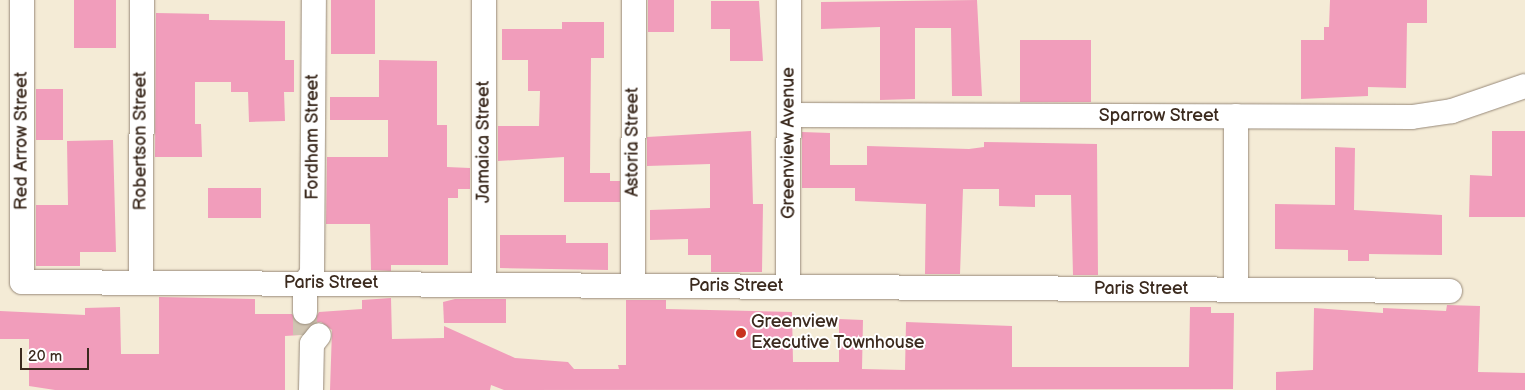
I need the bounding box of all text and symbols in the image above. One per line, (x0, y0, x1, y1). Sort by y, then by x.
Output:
street label: Greenview Avenue (778, 67, 800, 219)
street label: Robertson Street (130, 71, 152, 211)
street label: Red Arrow Street (11, 72, 33, 210)
street label: Fordham Street (302, 74, 324, 200)
street label: Jamaica Street (473, 81, 495, 203)
street label: Astoria Street (622, 87, 644, 197)
street label: Sparrow Street (1099, 105, 1219, 127)
street label: Paris Street (284, 272, 378, 294)
street label: Paris Street (689, 275, 783, 297)
street label: Paris Street (1094, 278, 1188, 300)
place label: Greenview Executive Townhouse (751, 312, 925, 354)
marker: Greenview Executive Townhouse (735, 327, 747, 339)
scale bar (22, 338, 91, 370)
text: 20 m (28, 347, 62, 366)

